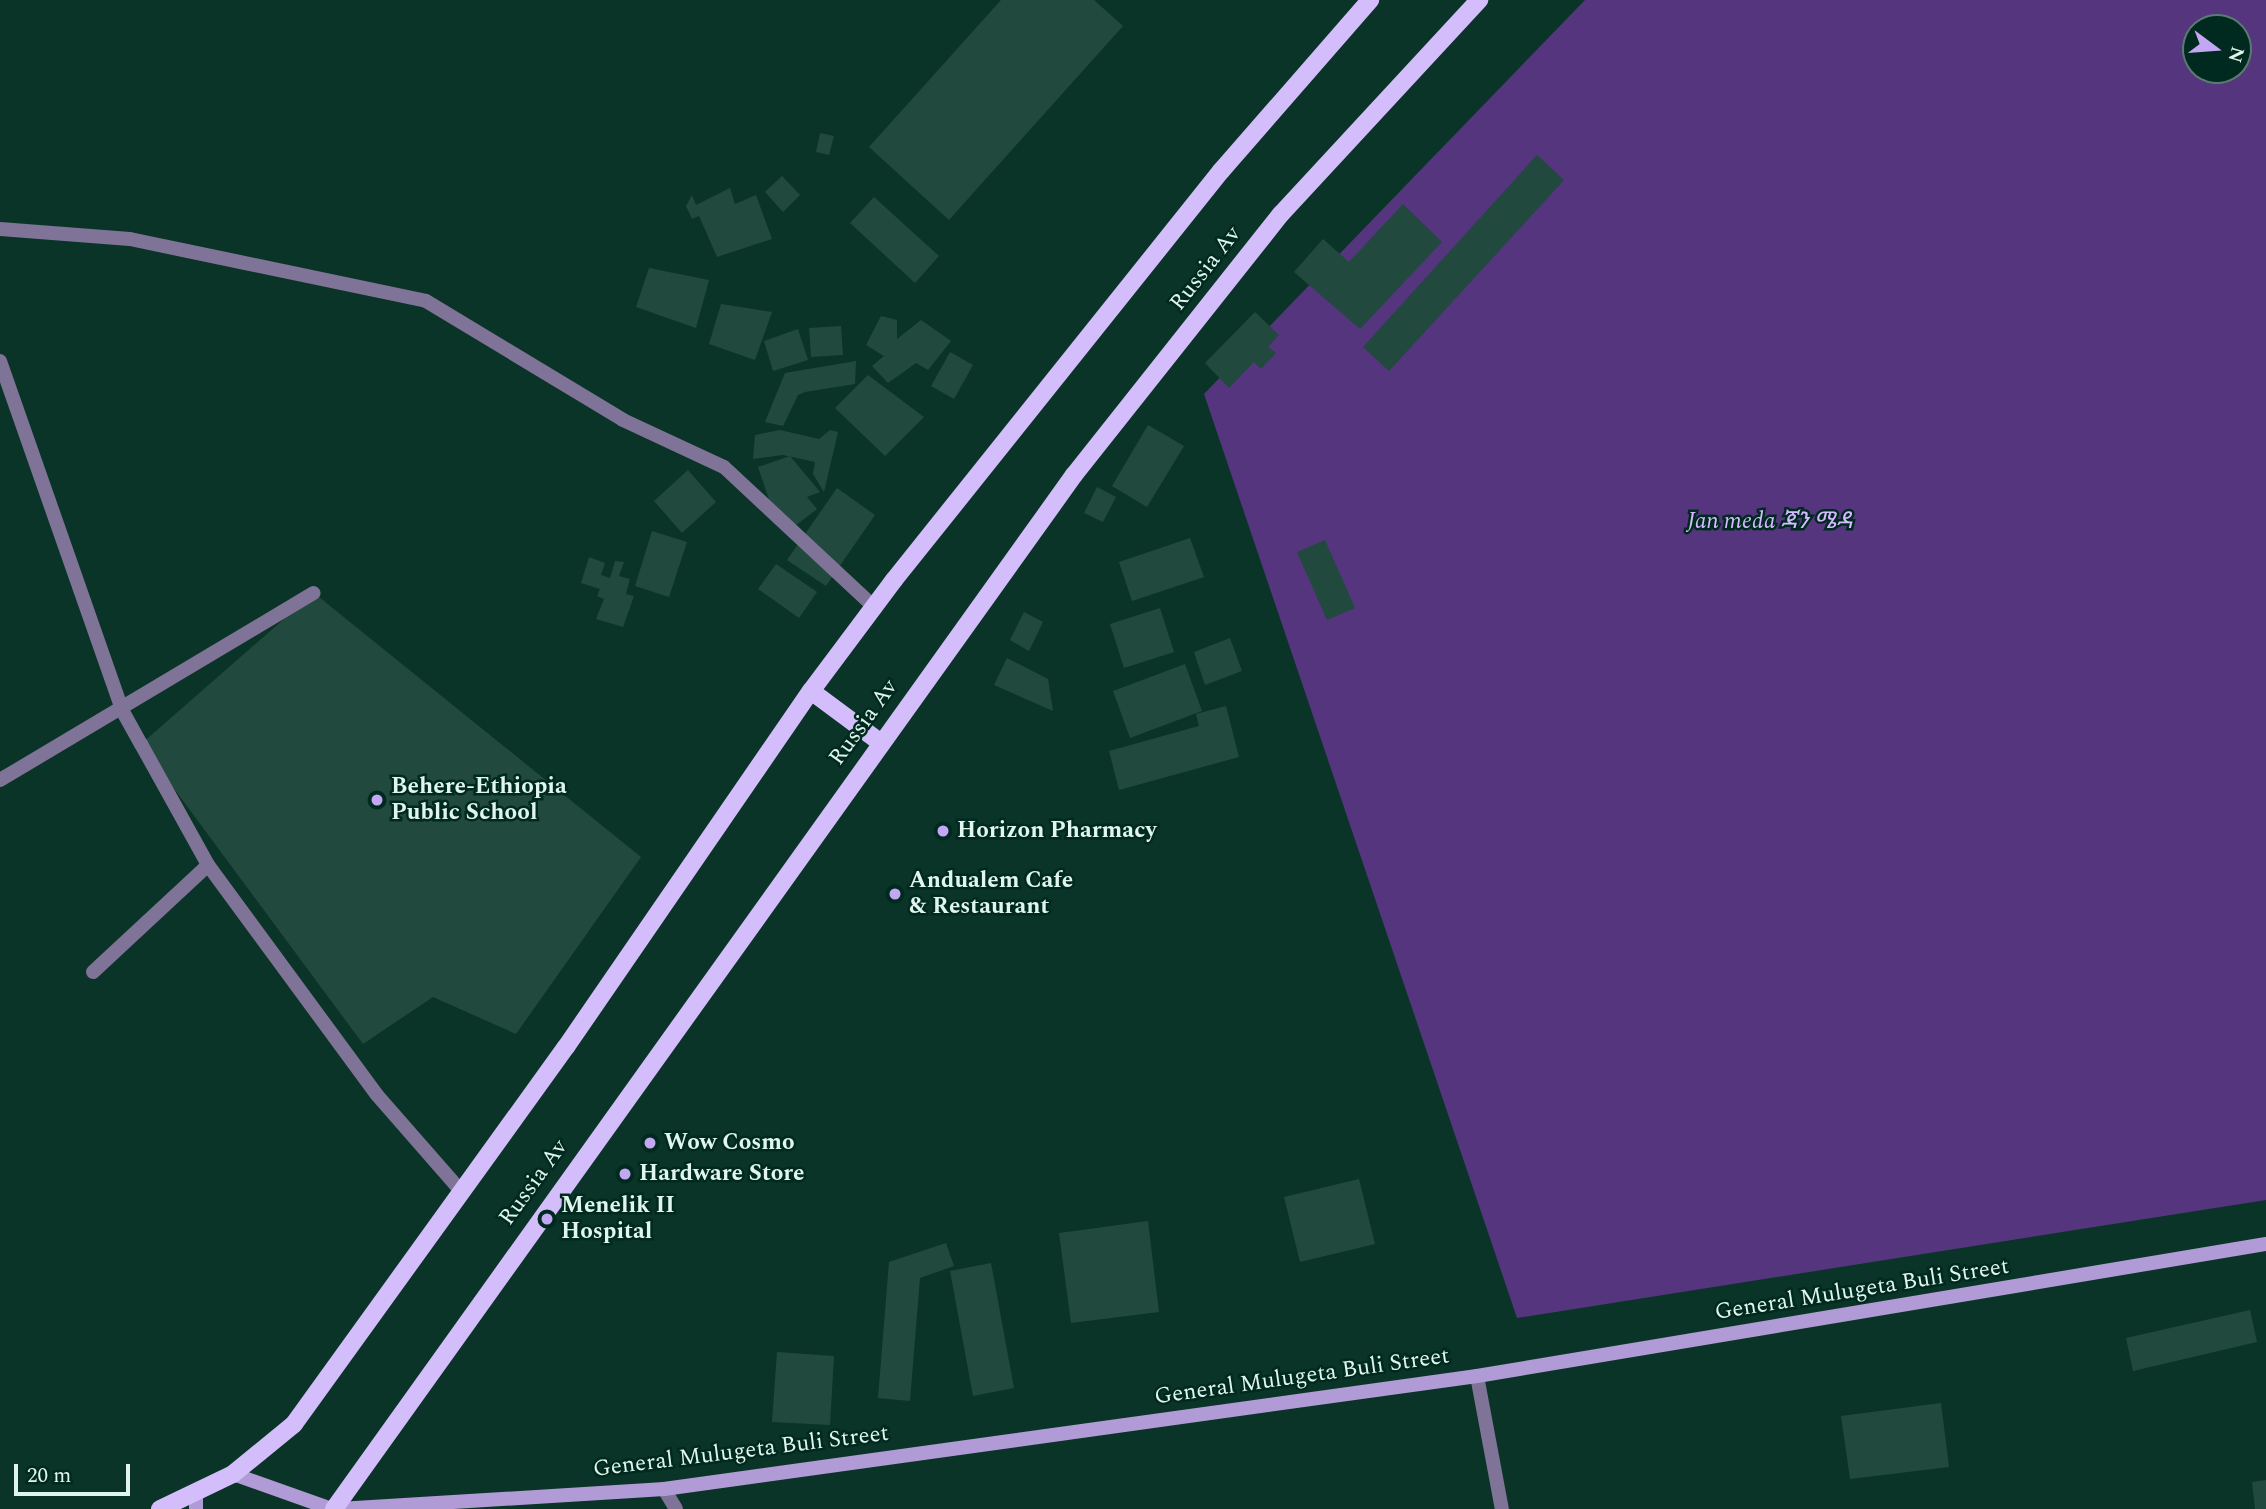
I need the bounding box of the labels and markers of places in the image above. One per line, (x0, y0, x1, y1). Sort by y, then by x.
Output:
place label: Behere-Ethiopia Public School (391, 773, 567, 827)
marker: Behere-Ethiopia Public School (369, 792, 385, 808)
place label: Horizon Pharmacy (957, 817, 1157, 845)
marker: Horizon Pharmacy (935, 823, 951, 839)
place label: Andualem Cafe & Restaurant (909, 867, 1073, 921)
marker: Andualem Cafe & Restaurant (887, 886, 903, 902)
place label: Wow Cosmo (664, 1129, 795, 1157)
marker: Wow Cosmo (642, 1135, 658, 1151)
place label: Hardware Store (639, 1160, 805, 1188)
marker: Hardware Store (617, 1166, 633, 1182)
place label: Menelik II Hospital (561, 1192, 675, 1246)
marker: Menelik II Hospital (539, 1211, 555, 1227)

